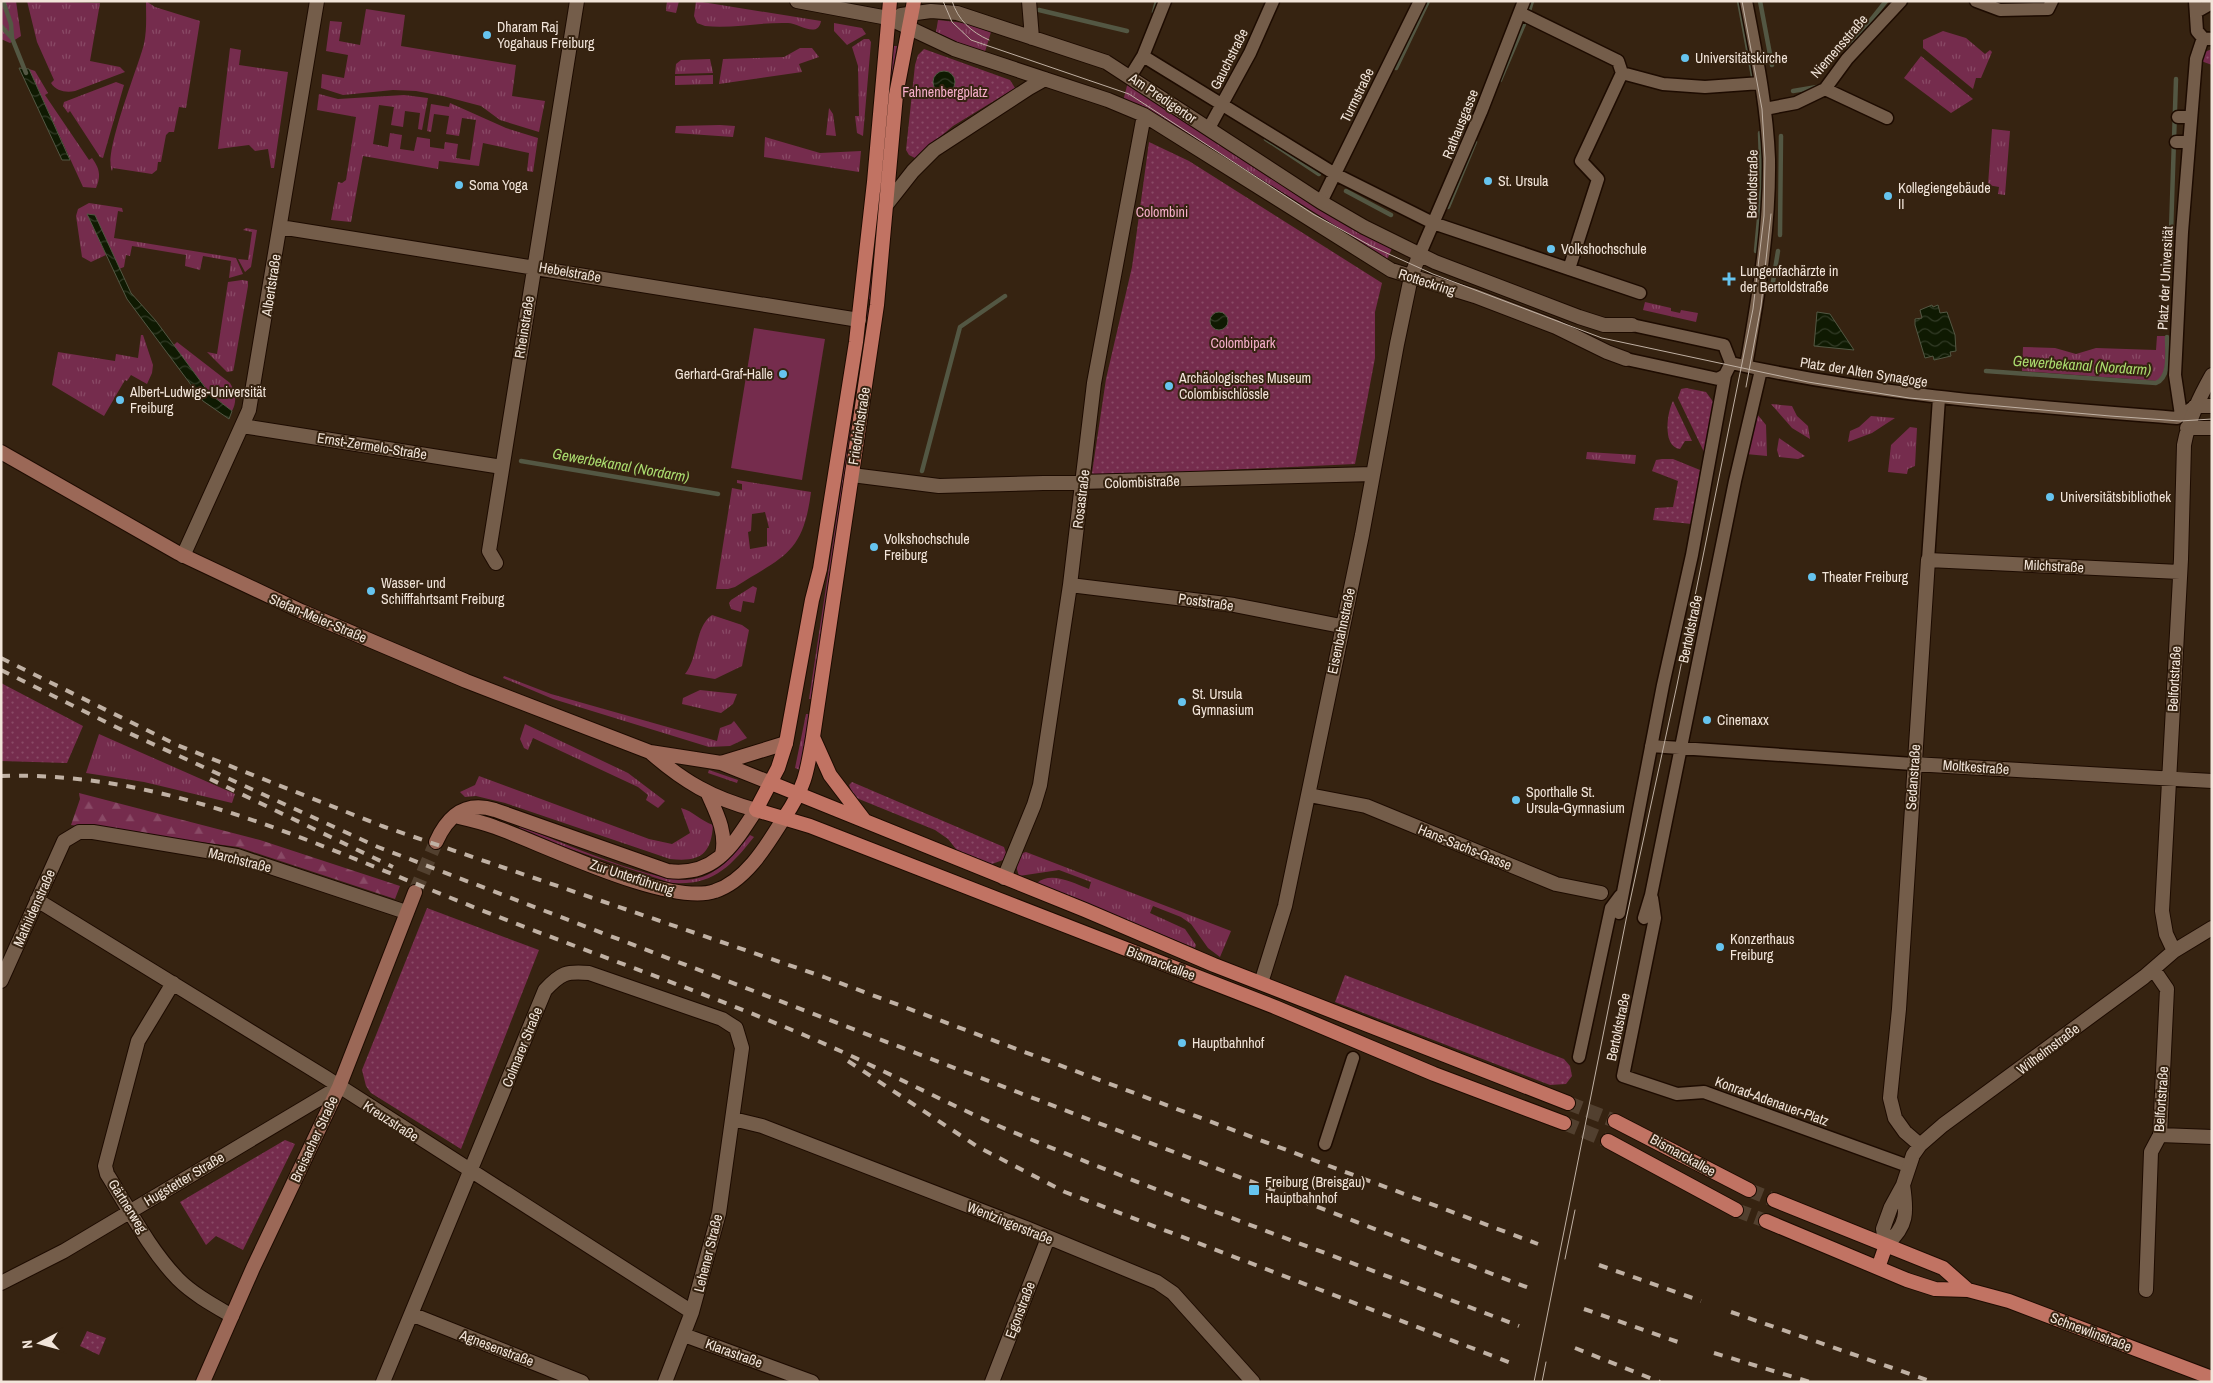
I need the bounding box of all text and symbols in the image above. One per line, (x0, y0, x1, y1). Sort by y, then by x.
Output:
street label: Niemensstraße (1806, 10, 1872, 82)
place label: Dharam Raj Yogahaus Freiburg (497, 18, 595, 52)
street label: Gauchstraße (1206, 25, 1252, 93)
marker: Dharam Raj Yogahaus Freiburg (481, 29, 493, 41)
place label: Universitätskirche (1695, 49, 1788, 67)
marker: Universitätskirche (1679, 52, 1691, 64)
street label: Turmstraße (1336, 65, 1378, 125)
street label: Am Predigertor (1125, 68, 1200, 127)
park label: Fahnenbergplatz (902, 83, 988, 101)
street label: Rathausgasse (1438, 87, 1482, 161)
street label: Bertoldstraße (1742, 149, 1762, 219)
place label: St. Ursula (1498, 172, 1549, 190)
marker: St. Ursula (1482, 175, 1494, 187)
place label: Soma Yoga (469, 176, 528, 194)
marker: Soma Yoga (453, 179, 465, 191)
place label: Kollegiengebäude II (1898, 179, 1991, 213)
marker: Kollegiengebäude II (1882, 190, 1894, 202)
park label: Colombini (1136, 203, 1188, 221)
street label: Platz der Universität (2153, 226, 2177, 330)
place label: Volkshochschule (1561, 240, 1647, 258)
marker: Volkshochschule (1545, 243, 1557, 255)
street label: Albertstraße (257, 253, 285, 318)
street label: Hebelstraße (538, 258, 602, 286)
place label: Lungenfachärzte in der Bertoldstraße (1740, 262, 1838, 296)
street label: Rotteckring (1396, 264, 1458, 300)
marker: Lungenfachärzte in der Bertoldstraße (1722, 272, 1736, 286)
street label: Rheinstraße (510, 294, 538, 360)
park label: Colombipark (1210, 334, 1276, 352)
water label: Gewerbekanal (Nordarm) (2012, 350, 2152, 380)
street label: Platz der Alten Synagoge (1799, 353, 1929, 391)
place label: Gerhard-Graf-Halle (675, 365, 773, 383)
marker: Gerhard-Graf-Halle (777, 368, 789, 380)
place label: Archäologisches Museum Colombischlössle (1178, 369, 1311, 403)
marker: Archäologisches Museum Colombischlössle (1163, 380, 1175, 392)
place label: Albert-Ludwigs-Universität Freiburg (129, 383, 266, 417)
street label: Friedrichstraße (844, 386, 874, 466)
marker: Albert-Ludwigs-Universität Freiburg (114, 394, 126, 406)
street label: Ernst-Zermelo-Straße (316, 428, 428, 464)
water label: Gewerbekanal (Nordarm) (551, 443, 691, 487)
street label: Rosastraße (1068, 468, 1094, 530)
street label: Colombistraße (1104, 472, 1180, 492)
place label: Universitätsbibliothek (2060, 488, 2171, 506)
marker: Universitätsbibliothek (2044, 491, 2056, 503)
place label: Volkshochschule Freiburg (884, 530, 970, 564)
marker: Volkshochschule Freiburg (868, 541, 880, 553)
street label: Milchstraße (2024, 555, 2084, 577)
place label: Theater Freiburg (1822, 568, 1909, 586)
marker: Theater Freiburg (1806, 571, 1818, 583)
place label: Wasser- und Schifffahrtsamt Freiburg (381, 574, 505, 608)
marker: Wasser- und Schifffahrtsamt Freiburg (365, 585, 377, 597)
street label: Eisenbahnstraße (1323, 586, 1359, 676)
street label: Stefan-Meier-Straße (266, 589, 370, 647)
street label: Poststraße (1177, 589, 1235, 615)
street label: Bertoldstraße (1674, 593, 1706, 665)
street label: Belfortstraße (2163, 646, 2185, 712)
place label: St. Ursula Gymnasium (1192, 685, 1254, 719)
marker: St. Ursula Gymnasium (1176, 696, 1188, 708)
place label: Cinemaxx (1717, 711, 1769, 729)
marker: Cinemaxx (1701, 714, 1713, 726)
street label: Sedanstraße (1902, 744, 1924, 810)
street label: Moltkestraße (1942, 756, 2010, 778)
place label: Sporthalle St. Ursula-Gymnasium (1526, 783, 1625, 817)
marker: Sporthalle St. Ursula-Gymnasium (1510, 794, 1522, 806)
street label: Hans-Sachs-Gasse (1415, 820, 1515, 874)
street label: Marchstraße (207, 843, 273, 877)
street label: Zur Unterführung (588, 855, 677, 899)
street label: Mathildenstraße (9, 866, 59, 950)
place label: Konzerthaus Freiburg (1730, 930, 1795, 964)
marker: Konzerthaus Freiburg (1714, 941, 1726, 953)
street label: Bismarckallee (1124, 942, 1198, 984)
street label: Bertoldstraße (1602, 991, 1634, 1063)
street label: Colmarer Straße (498, 1004, 546, 1090)
street label: Wilhelmstraße (2013, 1020, 2083, 1078)
place label: Hauptbahnhof (1192, 1034, 1265, 1052)
marker: Hauptbahnhof (1176, 1037, 1188, 1049)
street label: Belfortstraße (2150, 1066, 2172, 1132)
street label: Konrad-Adenauer-Platz (1713, 1072, 1832, 1130)
street label: Breisacher Straße (286, 1093, 342, 1185)
street label: Kreuzstraße (360, 1096, 422, 1146)
street label: Bismarckallee (1647, 1130, 1719, 1180)
street label: Hugstetter Straße (141, 1148, 227, 1210)
place label: Freiburg (Breisgau) Hauptbahnhof (1265, 1173, 1365, 1207)
street label: Gärtnerweg (104, 1176, 152, 1237)
marker: Freiburg (Breisgau) Hauptbahnhof (1247, 1183, 1261, 1197)
street label: Wentzingerstraße (964, 1198, 1056, 1248)
street label: Lehener Straße (690, 1212, 726, 1294)
street label: Egonstraße (1001, 1279, 1039, 1341)
street label: Schnewlinstraße (2048, 1308, 2134, 1356)
north arrow (15, 1318, 65, 1368)
street label: Agnesenstraße (456, 1325, 537, 1370)
street label: Klarastraße (703, 1334, 765, 1372)
text: N (18, 1339, 36, 1349)

